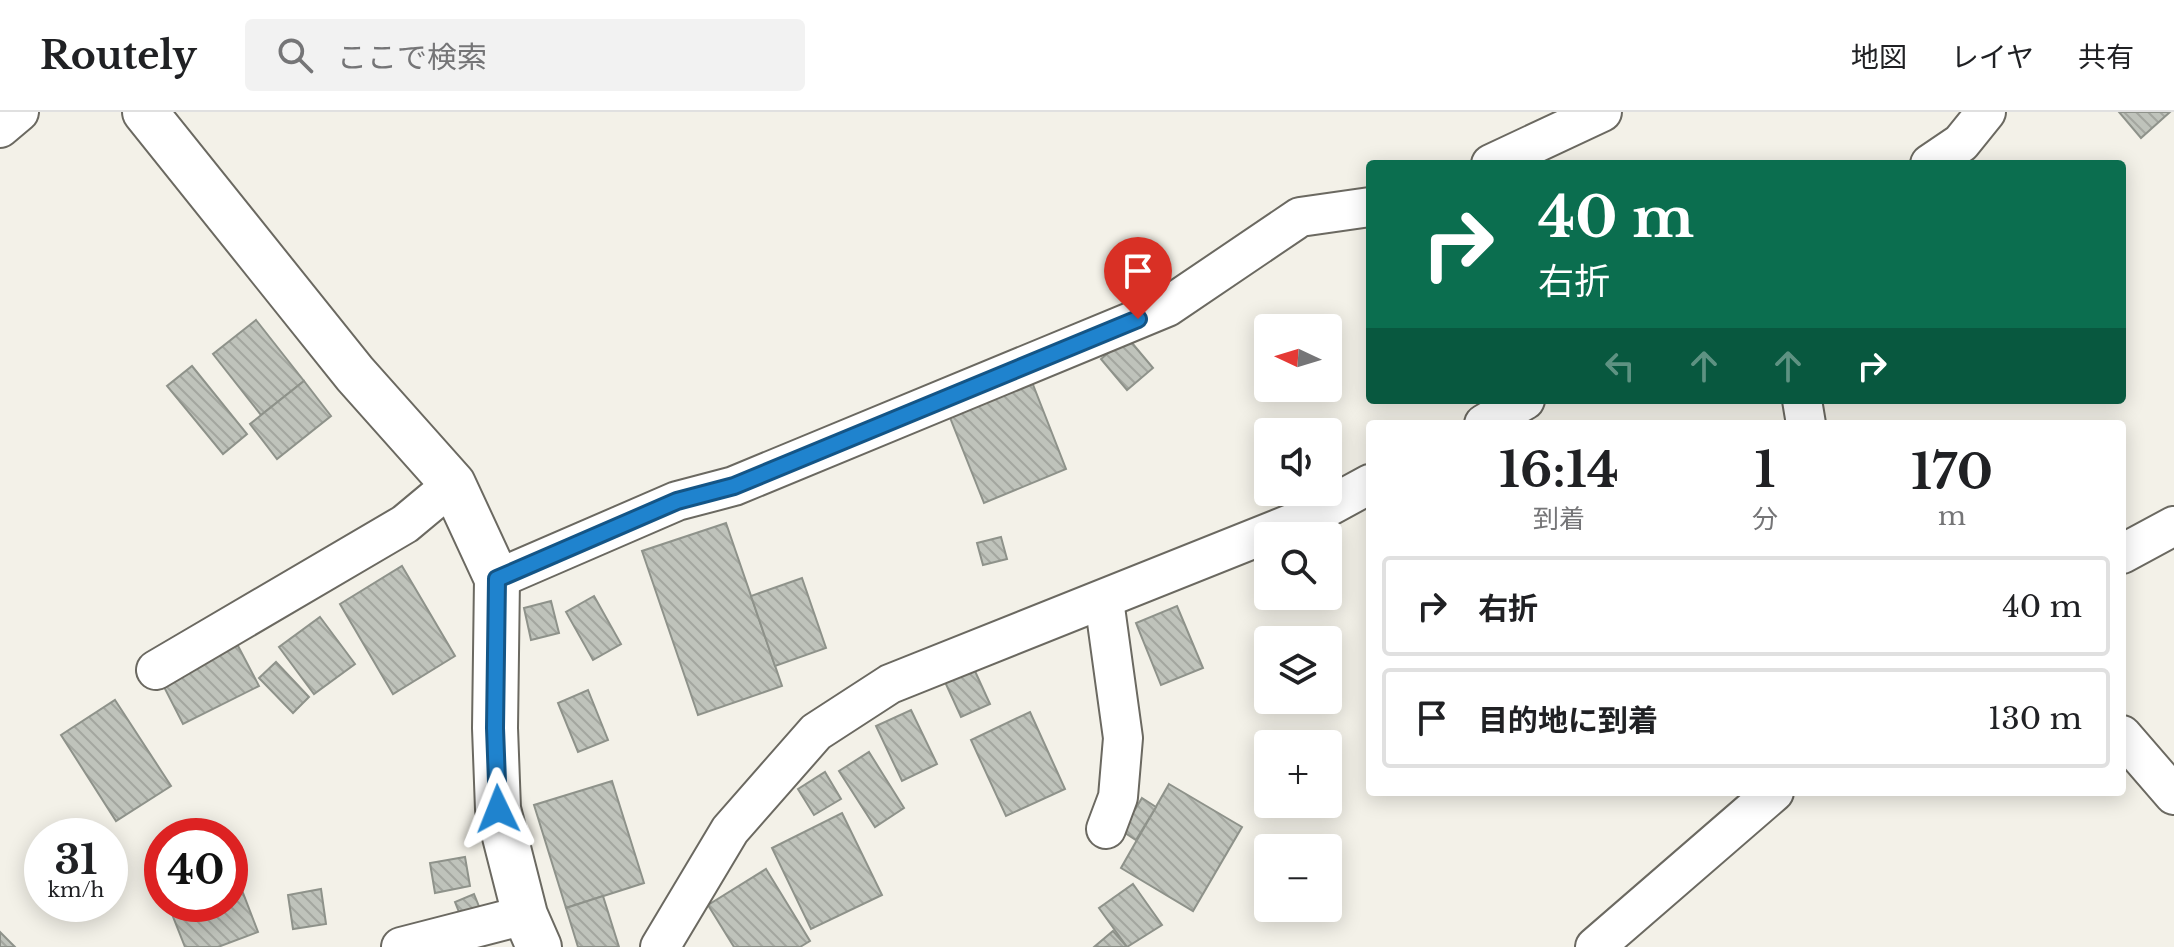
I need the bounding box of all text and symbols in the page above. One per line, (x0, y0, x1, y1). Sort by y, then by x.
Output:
search box (245, 19, 805, 91)
text: Routely (40, 32, 197, 79)
icon: search (273, 33, 317, 77)
text: ここで検索 (337, 39, 487, 76)
text: 地図 (1851, 40, 1907, 75)
text: レイヤ (1951, 40, 2034, 75)
text: 共有 (2078, 40, 2134, 75)
text: 40 m (1538, 183, 1694, 252)
icon: right (1406, 192, 1510, 296)
pin (1104, 237, 1172, 319)
icon: arrive (1116, 249, 1160, 293)
text: 右折 (1538, 259, 1610, 304)
north arrow (1254, 314, 1342, 402)
map controls (1254, 314, 1342, 922)
icon: left (1598, 344, 1642, 388)
icon: ahead (1682, 344, 1726, 388)
icon: ahead (1766, 344, 1810, 388)
icon: right (1850, 344, 1894, 388)
button: sound (1254, 418, 1342, 506)
text: 16:14 (1499, 440, 1619, 500)
text: 1 (1754, 440, 1775, 500)
text: 170 (1911, 442, 1993, 502)
text: m (1938, 500, 1966, 532)
text: 到着 (1533, 503, 1585, 535)
text: 分 (1752, 503, 1778, 535)
button: search (1254, 522, 1342, 610)
icon: right (1410, 584, 1454, 628)
text: 40 m (2002, 588, 2082, 625)
text: 右折 (1478, 590, 1538, 627)
button: layers (1254, 626, 1342, 714)
icon: arrive (1410, 696, 1454, 740)
text: 130 m (1988, 700, 2082, 737)
text: 目的地に到着 (1478, 702, 1658, 739)
button: + (1254, 730, 1342, 818)
position arrow (456, 767, 540, 851)
speed limit sign: 40 (144, 818, 248, 922)
button: − (1254, 834, 1342, 922)
text: 31 (55, 835, 97, 885)
text: km/h (48, 878, 104, 902)

